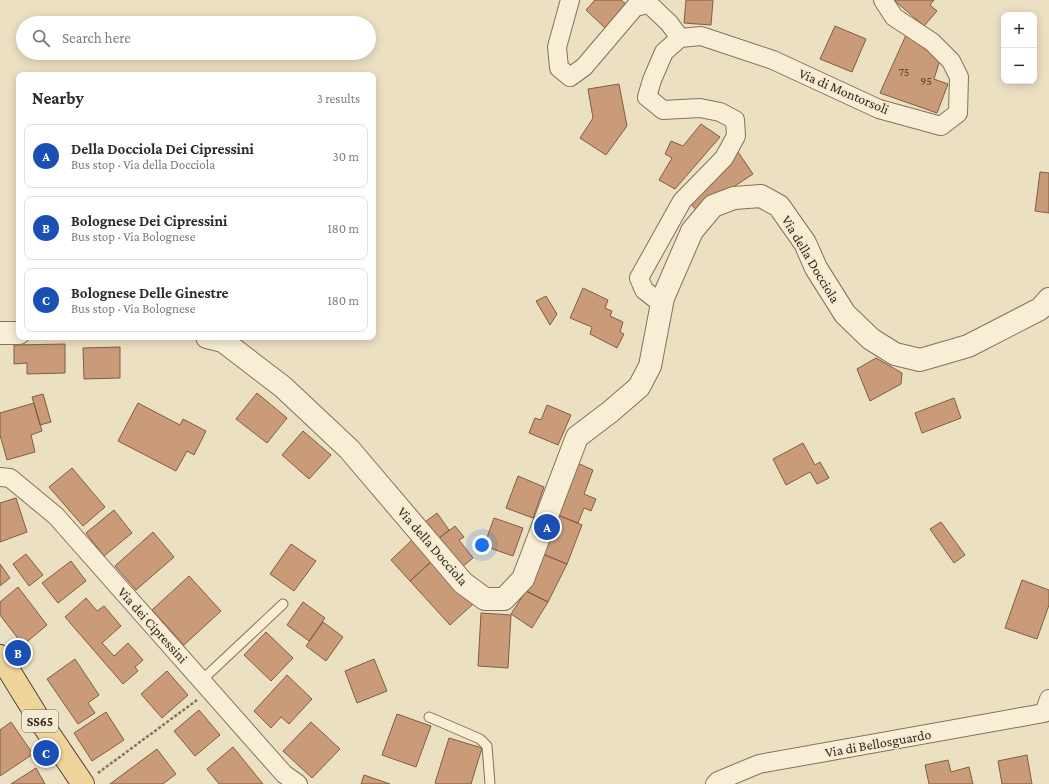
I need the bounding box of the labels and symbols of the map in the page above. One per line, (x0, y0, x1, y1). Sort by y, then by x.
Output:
street label: Via di Montorsoli (796, 65, 892, 117)
house number: 75 (898, 65, 910, 79)
house number: 95 (920, 74, 932, 88)
street label: Via della Docciola (779, 212, 844, 306)
street label: Via della Docciola (394, 503, 472, 589)
pin: A (534, 512, 560, 542)
your location (472, 535, 492, 555)
street label: Via dei Cipressini (115, 584, 191, 666)
pin: B (5, 638, 31, 668)
road number: SS65 (22, 710, 58, 732)
street label: Via di Bellosguardo (824, 726, 932, 760)
pin: C (33, 738, 59, 768)

